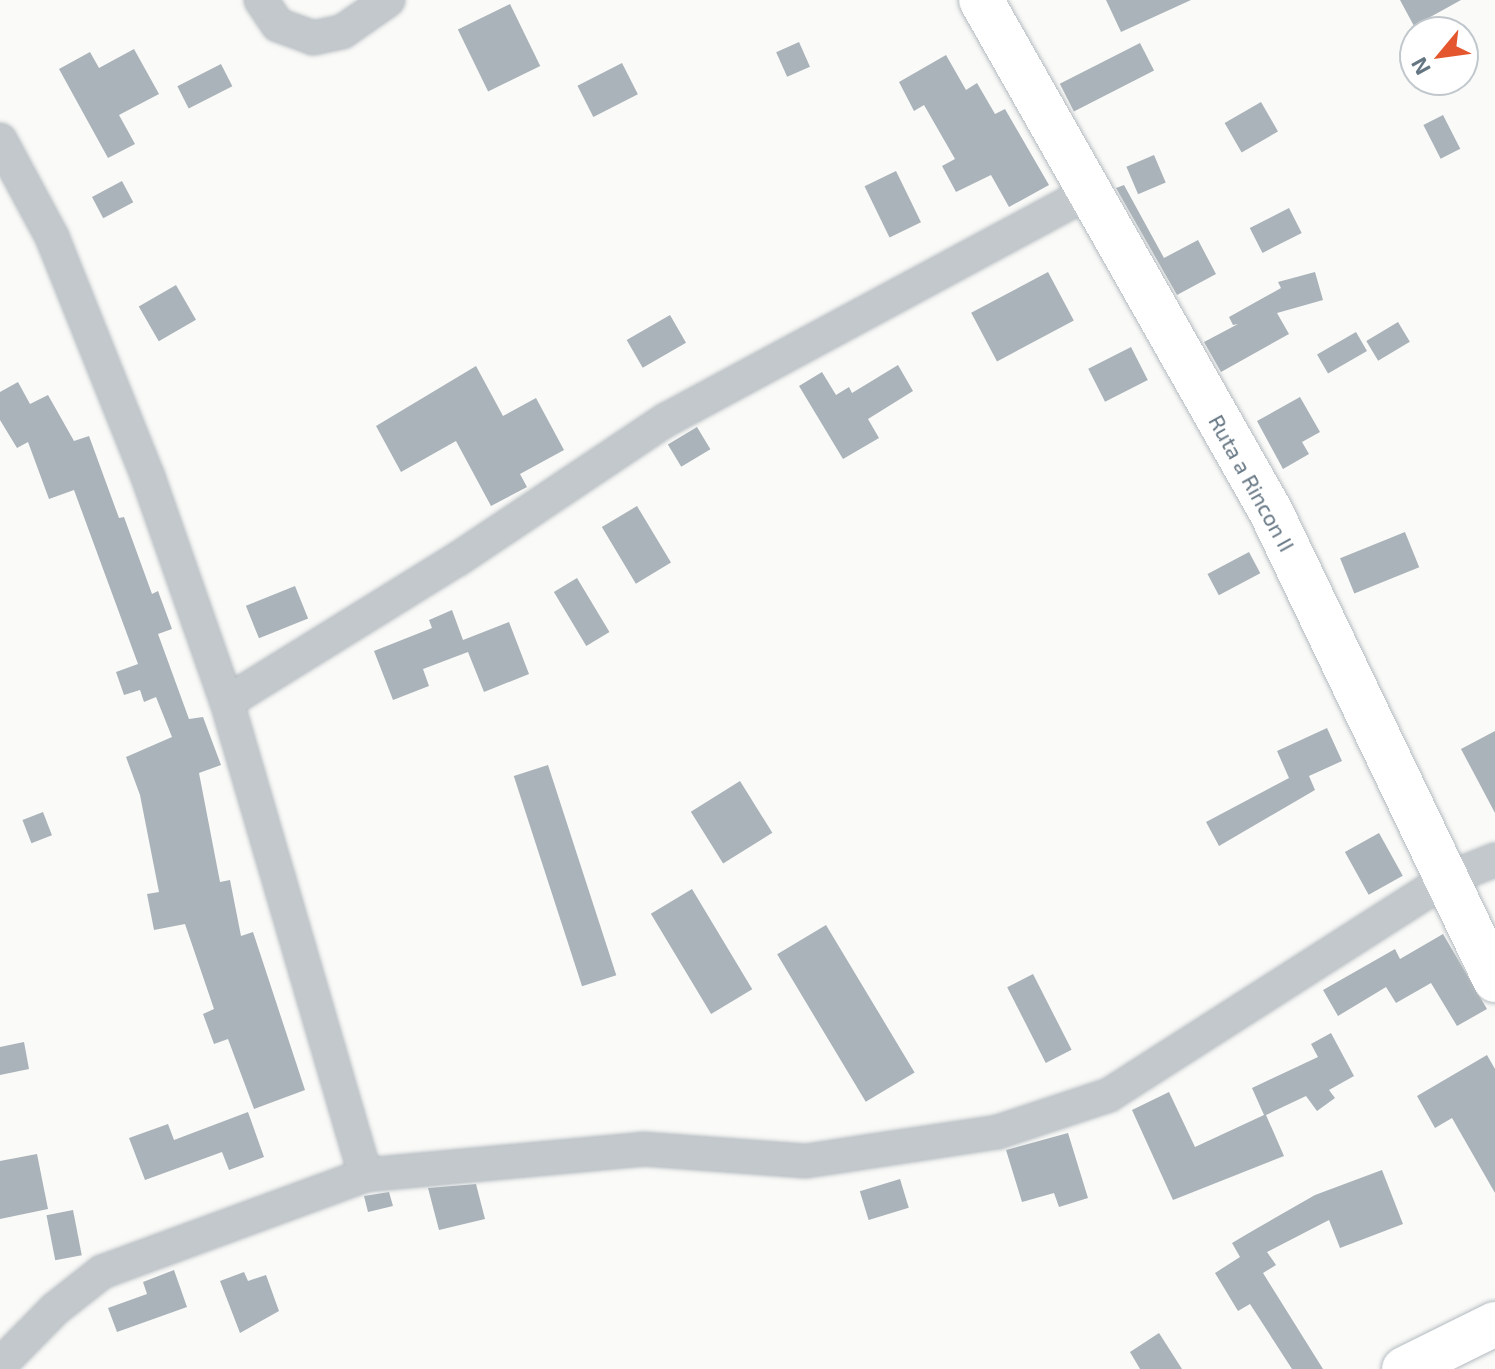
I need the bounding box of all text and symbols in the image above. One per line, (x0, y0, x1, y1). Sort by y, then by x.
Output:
north arrow (1399, 16, 1479, 96)
text: N (1405, 53, 1435, 80)
street label: Ruta a Rincon II (1203, 410, 1301, 556)

